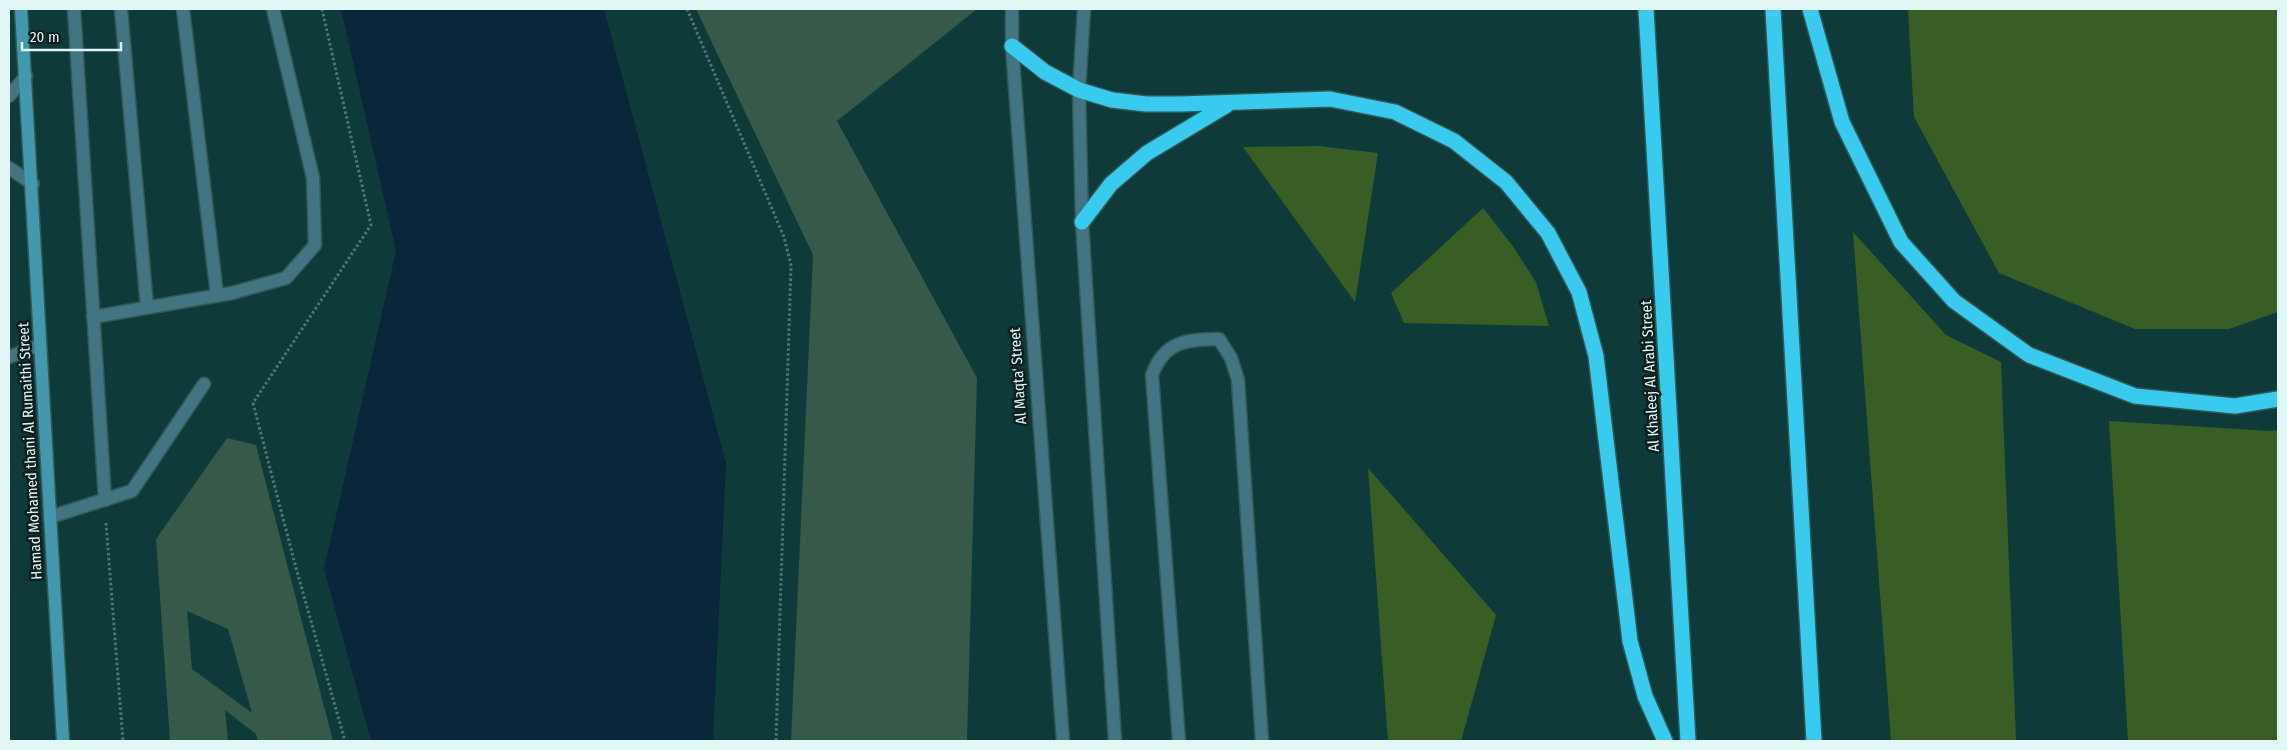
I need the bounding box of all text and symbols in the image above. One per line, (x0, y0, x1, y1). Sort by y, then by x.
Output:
scale bar (22, 20, 121, 52)
text: 20 m (30, 28, 60, 46)
street label: Al Khaleej Al Arabi Street (1637, 300, 1663, 452)
street label: Hamad Mohamed thani Al Rumaithi Street (14, 322, 46, 580)
street label: Al Maqta' Street (1006, 327, 1030, 425)

